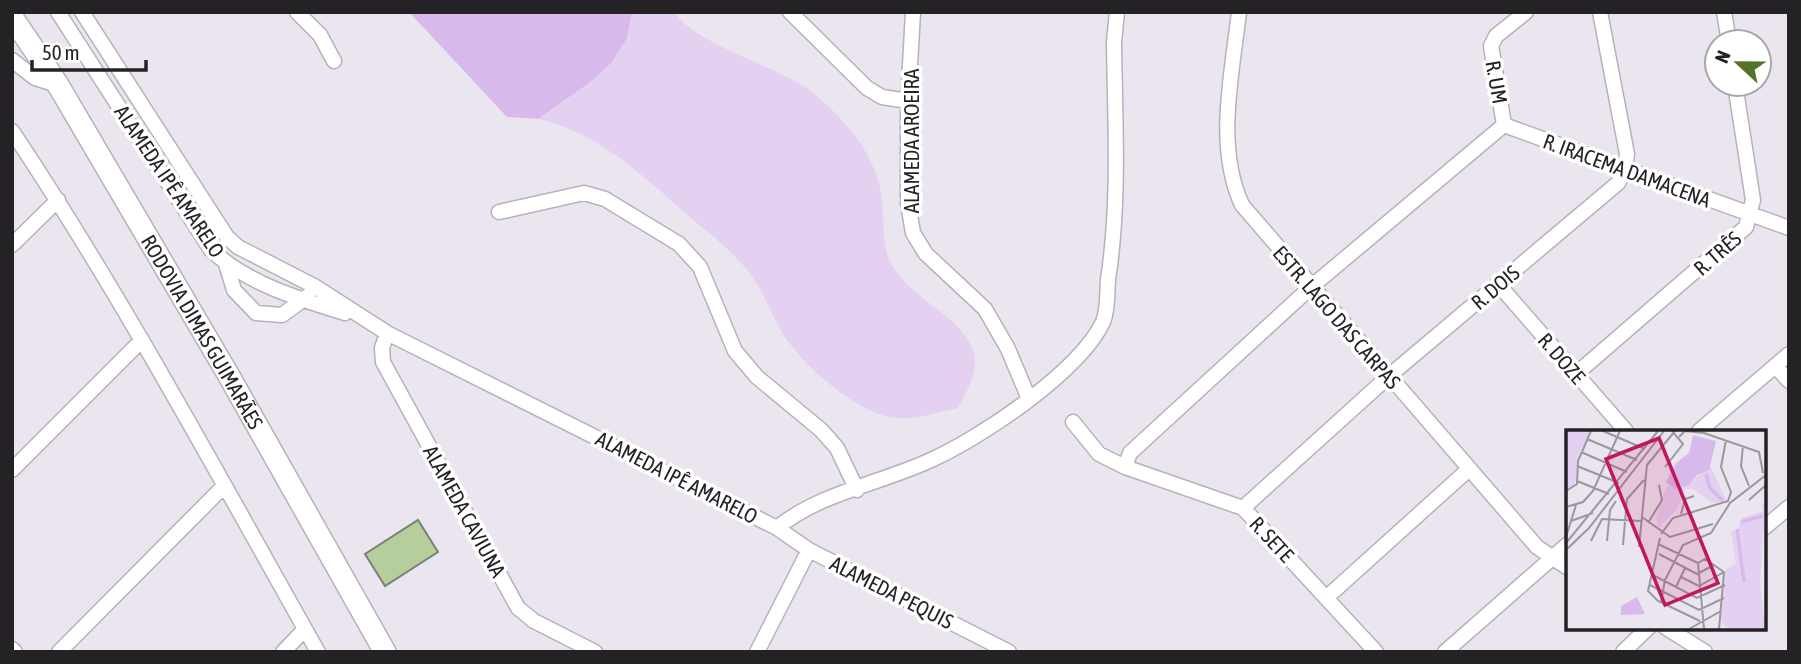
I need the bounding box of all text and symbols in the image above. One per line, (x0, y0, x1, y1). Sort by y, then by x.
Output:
scale bar (32, 28, 145, 72)
north arrow (1703, 28, 1773, 98)
text: 50 m (42, 40, 80, 64)
text: N (1710, 47, 1735, 66)
street label: R. UM (1481, 58, 1513, 106)
street label: ALAMEDA AROEIRA (899, 68, 923, 213)
street label: ALAMEDA IPÊ AMARELO (110, 100, 230, 262)
street label: R. IRACEMA DAMACENA (1540, 129, 1715, 212)
street label: R. TRÊS (1689, 226, 1746, 280)
street label: RODOVIA DIMAS GUIMARÃES (137, 230, 268, 433)
street label: ESTR. LAGO DAS CARPAS (1268, 241, 1406, 393)
street label: R. DOIS (1466, 260, 1524, 314)
street label: R. DOZE (1534, 328, 1590, 388)
street label: ALAMEDA IPÊ AMARELO (592, 426, 762, 528)
inset map (1566, 430, 1766, 629)
street label: ALAMEDA CAVIUNA (419, 441, 511, 582)
street label: R. SETE (1245, 511, 1299, 567)
street label: ALAMEDA PEQUIS (827, 551, 958, 633)

